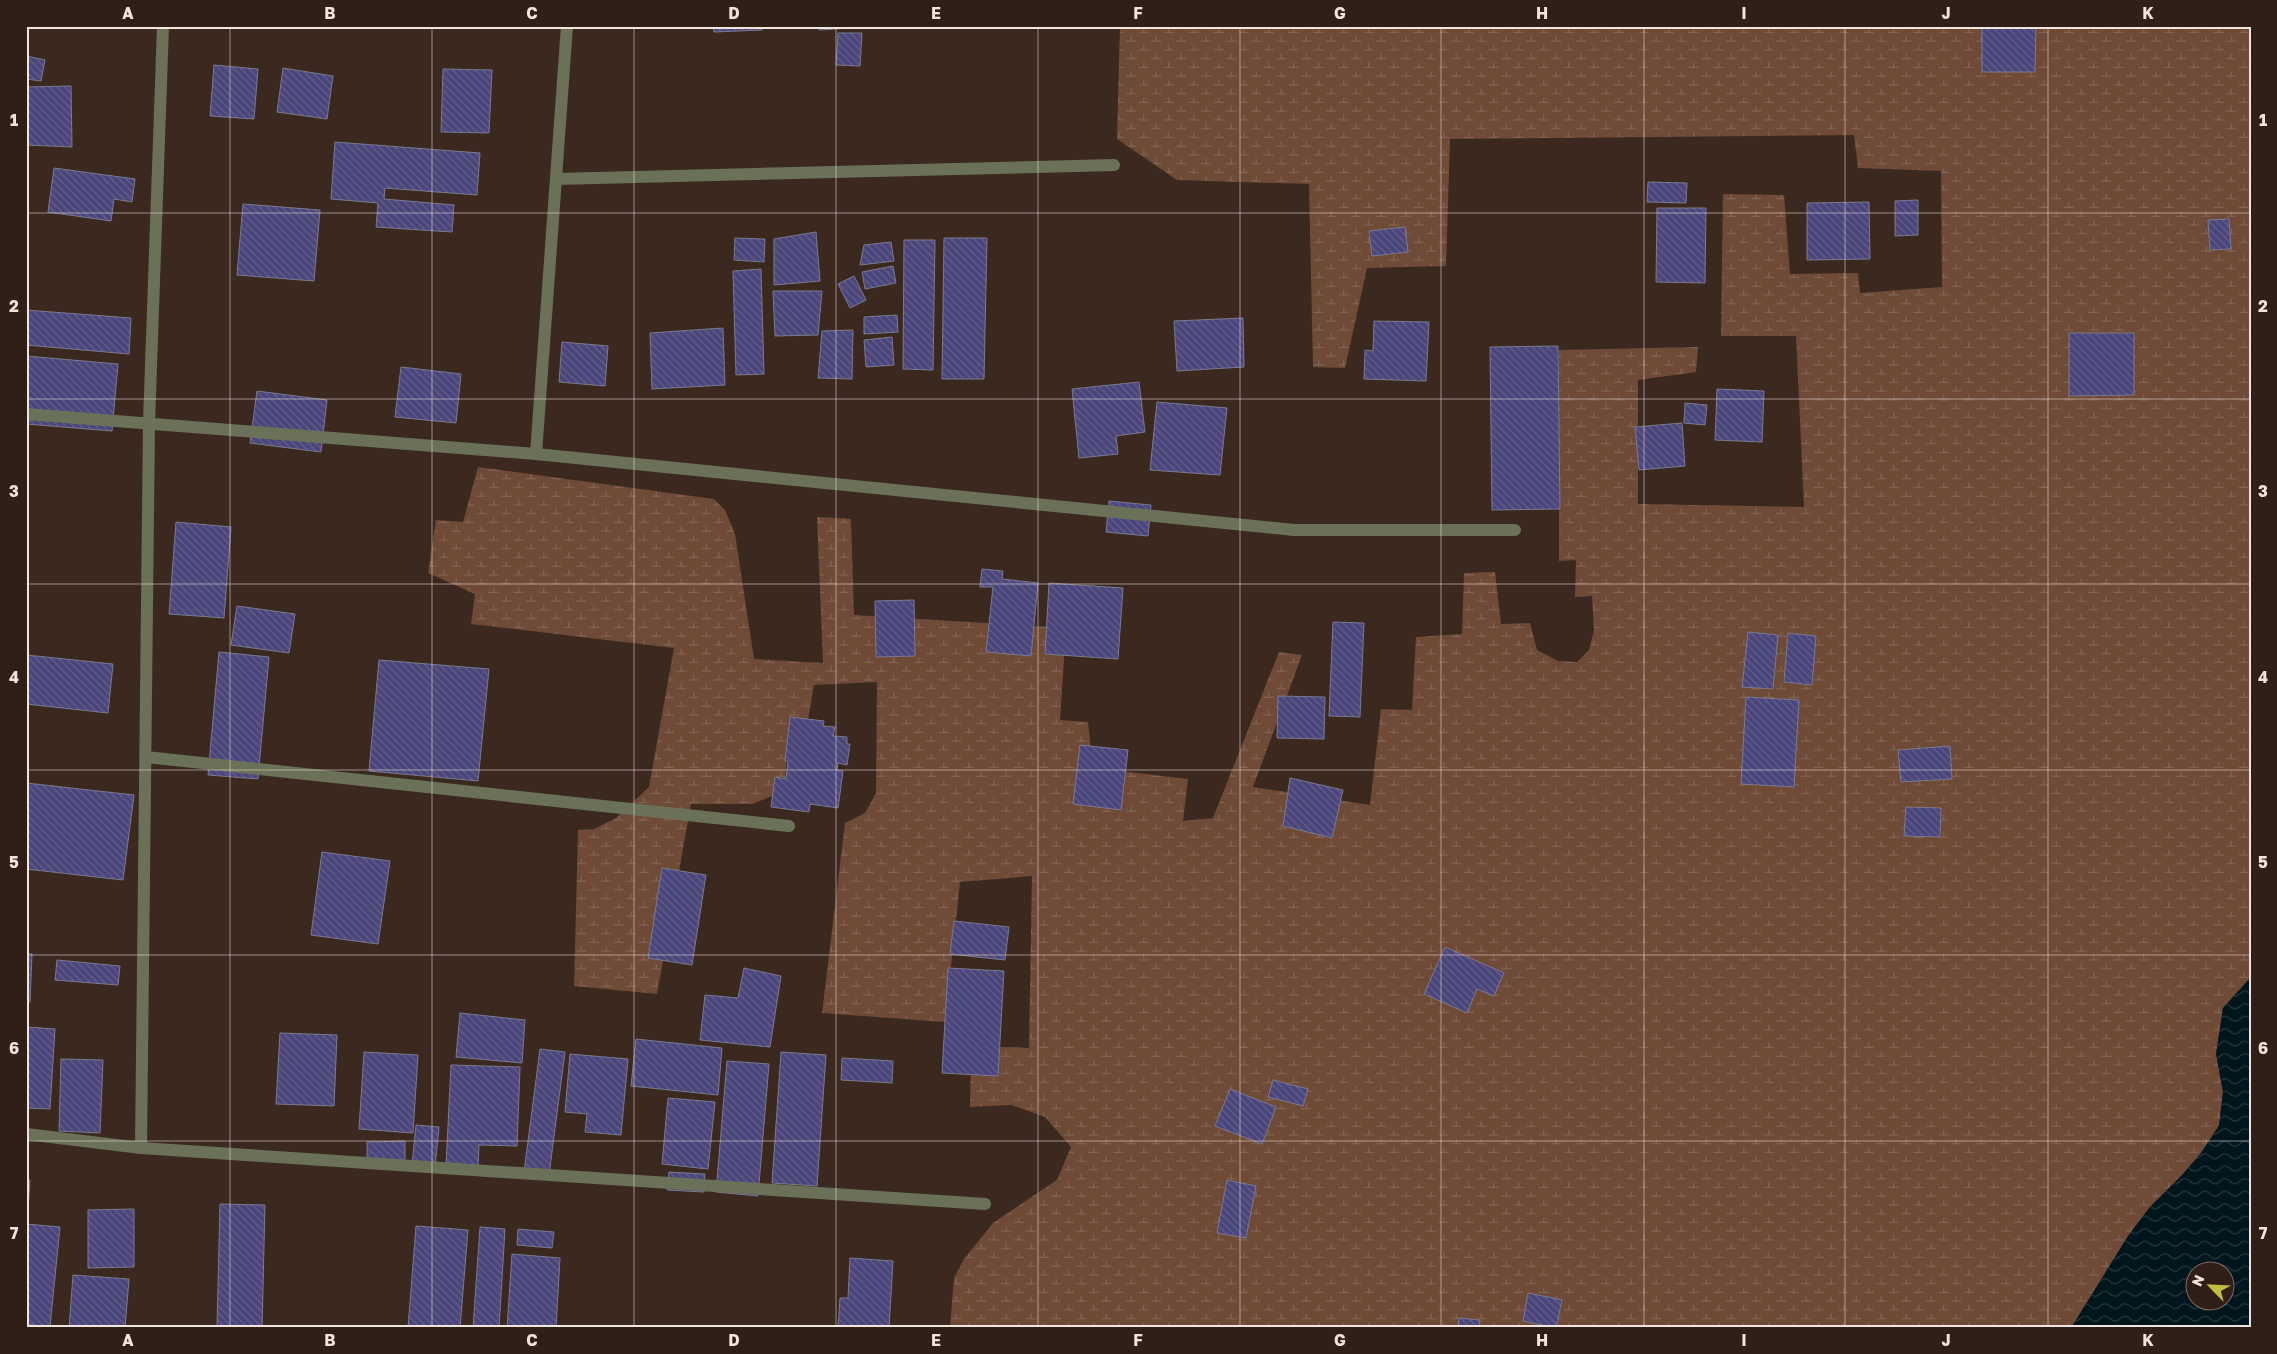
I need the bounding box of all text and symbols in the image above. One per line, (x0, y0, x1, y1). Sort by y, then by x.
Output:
text: A (122, 3, 134, 23)
text: B (324, 3, 336, 23)
text: C (526, 3, 538, 23)
text: D (728, 3, 740, 23)
text: E (931, 3, 941, 23)
text: F (1133, 3, 1143, 23)
text: G (1334, 3, 1346, 23)
text: H (1536, 3, 1548, 23)
text: I (1741, 3, 1747, 23)
text: J (1941, 3, 1951, 23)
text: K (2142, 3, 2154, 23)
text: 1 (10, 110, 18, 130)
text: 1 (2259, 110, 2267, 130)
text: 2 (9, 296, 19, 316)
text: 2 (2258, 296, 2268, 316)
text: 3 (9, 481, 19, 501)
text: 3 (2258, 481, 2268, 501)
text: 4 (9, 667, 19, 687)
text: 4 (2258, 667, 2268, 687)
text: 5 (9, 852, 19, 872)
text: 5 (2258, 852, 2268, 872)
text: 6 (9, 1038, 19, 1058)
text: 6 (2258, 1038, 2268, 1058)
text: 7 (10, 1223, 19, 1243)
text: 7 (2259, 1223, 2268, 1243)
north arrow (2184, 1262, 2234, 1312)
text: N (2188, 1272, 2208, 1289)
text: A (122, 1330, 134, 1350)
text: B (324, 1330, 336, 1350)
text: C (526, 1330, 538, 1350)
text: D (728, 1330, 740, 1350)
text: E (931, 1330, 941, 1350)
text: F (1133, 1330, 1143, 1350)
text: G (1334, 1330, 1346, 1350)
text: H (1536, 1330, 1548, 1350)
text: I (1741, 1330, 1747, 1350)
text: J (1941, 1330, 1951, 1350)
text: K (2142, 1330, 2154, 1350)

